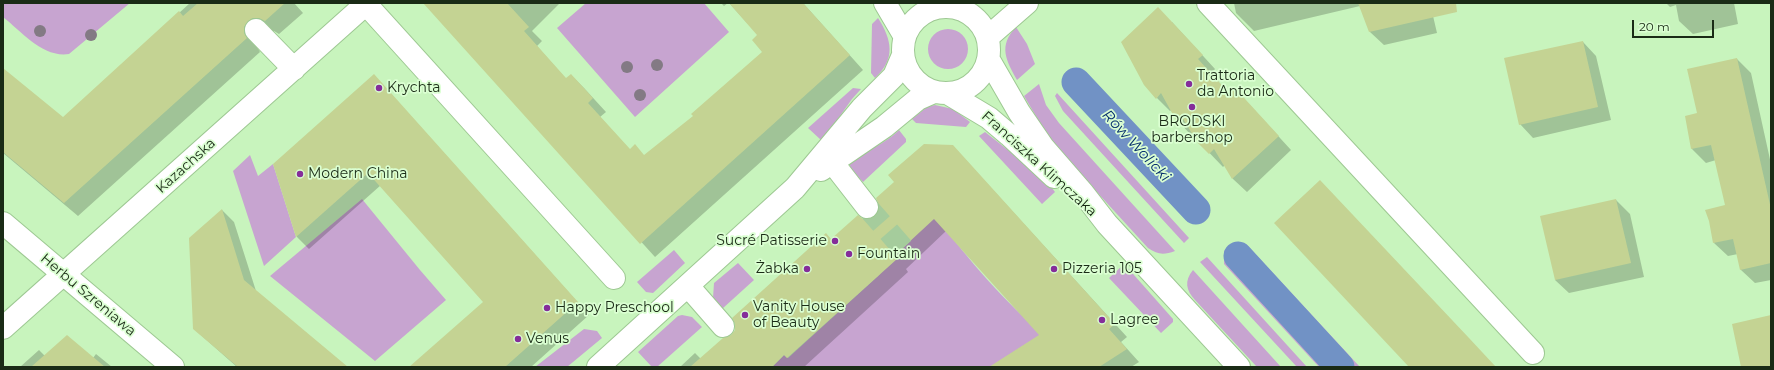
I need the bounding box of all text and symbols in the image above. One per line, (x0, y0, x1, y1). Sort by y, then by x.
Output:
scale bar (1634, 12, 1716, 38)
text: 20 m (1639, 19, 1670, 34)
place label: Trattoria da Antonio (1197, 68, 1274, 100)
marker: Trattoria da Antonio (1184, 79, 1194, 89)
place label: Krychta (387, 80, 441, 96)
marker: Krychta (374, 83, 384, 93)
marker: BRODSKI barbershop (1187, 102, 1197, 112)
water label: Rów Wolicki (1098, 106, 1174, 186)
street label: Franciszka Klimczaka (978, 108, 1100, 220)
place label: BRODSKI barbershop (1151, 114, 1233, 146)
street label: Kazachska (153, 135, 219, 197)
place label: Modern China (308, 166, 408, 182)
marker: Modern China (295, 169, 305, 179)
place label: Sucré Patisserie (716, 233, 827, 249)
marker: Sucré Patisserie (830, 236, 840, 246)
place label: Fountain (857, 246, 920, 262)
marker: Fountain (844, 249, 854, 259)
street label: Herbu Szreniawa (37, 250, 139, 340)
place label: Żabka (756, 261, 799, 277)
place label: Pizzeria 105 (1062, 261, 1142, 277)
marker: Żabka (802, 264, 812, 274)
marker: Pizzeria 105 (1049, 264, 1059, 274)
place label: Vanity House of Beauty (753, 299, 845, 332)
place label: Happy Preschool (555, 300, 674, 316)
marker: Happy Preschool (542, 303, 552, 313)
marker: Vanity House of Beauty (740, 310, 750, 320)
place label: Lagree (1110, 312, 1158, 328)
marker: Lagree (1097, 315, 1107, 325)
place label: Venus (526, 331, 569, 347)
marker: Venus (513, 334, 523, 344)

